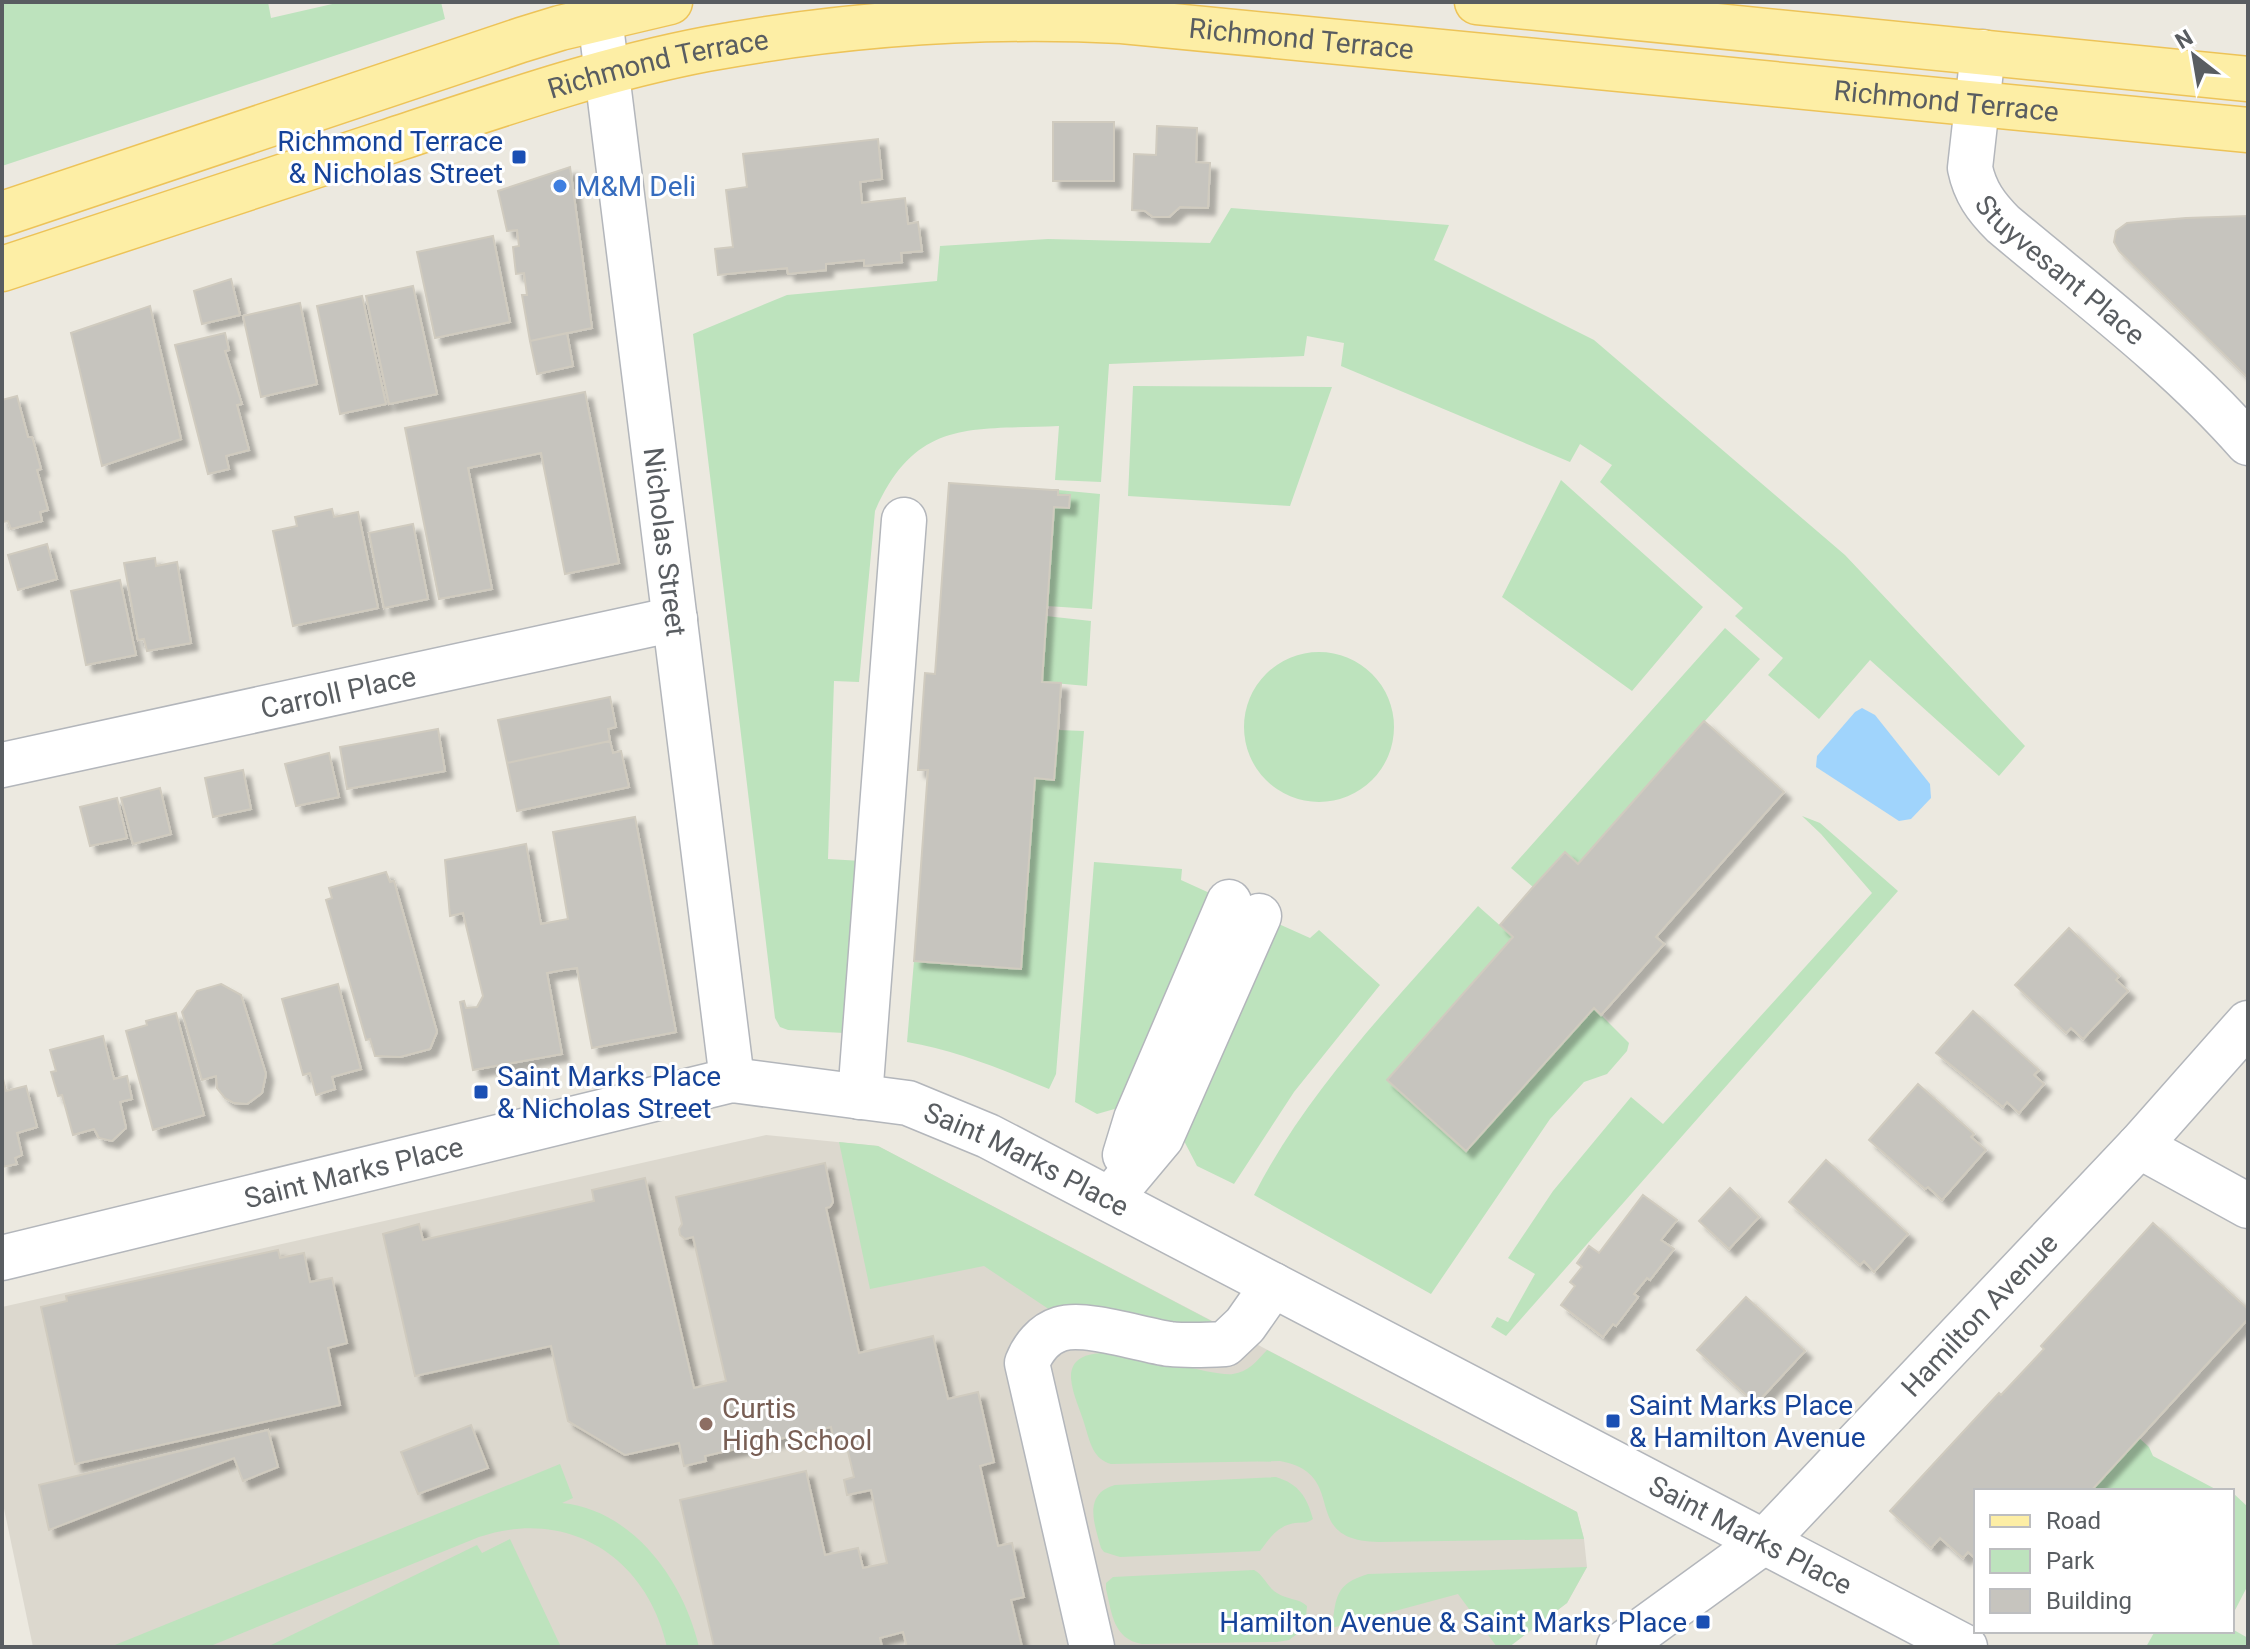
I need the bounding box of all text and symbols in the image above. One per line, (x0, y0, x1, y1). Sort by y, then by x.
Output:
street label: Richmond Terrace (1187, 12, 1415, 66)
north arrow (2154, 16, 2234, 96)
street label: Richmond Terrace (544, 23, 771, 106)
text: N (2171, 25, 2197, 54)
street label: Richmond Terrace (1832, 74, 2060, 129)
place label: Richmond Terrace & Nicholas Street (277, 125, 503, 190)
marker: Richmond Terrace & Nicholas Street (510, 148, 528, 166)
place label: M&M Deli (576, 170, 696, 203)
marker: M&M Deli (551, 177, 569, 195)
street label: Stuyvesant Place (1968, 189, 2152, 352)
street label: Nicholas Street (637, 445, 693, 638)
street label: Carroll Place (258, 660, 419, 725)
place label: Saint Marks Place & Nicholas Street (497, 1060, 721, 1125)
marker: Saint Marks Place & Nicholas Street (472, 1083, 490, 1101)
street label: Saint Marks Place (919, 1095, 1134, 1224)
street label: Saint Marks Place (241, 1130, 467, 1215)
street label: Hamilton Avenue (1895, 1227, 2065, 1404)
place label: Saint Marks Place & Hamilton Avenue (1629, 1389, 1866, 1454)
place label: Curtis High School (722, 1392, 872, 1457)
marker: Saint Marks Place & Hamilton Avenue (1604, 1412, 1622, 1430)
marker: Curtis High School (697, 1415, 715, 1433)
street label: Saint Marks Place (1643, 1469, 1857, 1602)
legend (1974, 1489, 2234, 1633)
text: Road (2046, 1507, 2101, 1535)
text: Park (2046, 1547, 2095, 1575)
text: Building (2046, 1587, 2132, 1615)
place label: Hamilton Avenue & Saint Marks Place (1219, 1606, 1687, 1639)
marker: Hamilton Avenue & Saint Marks Place (1694, 1613, 1712, 1631)

